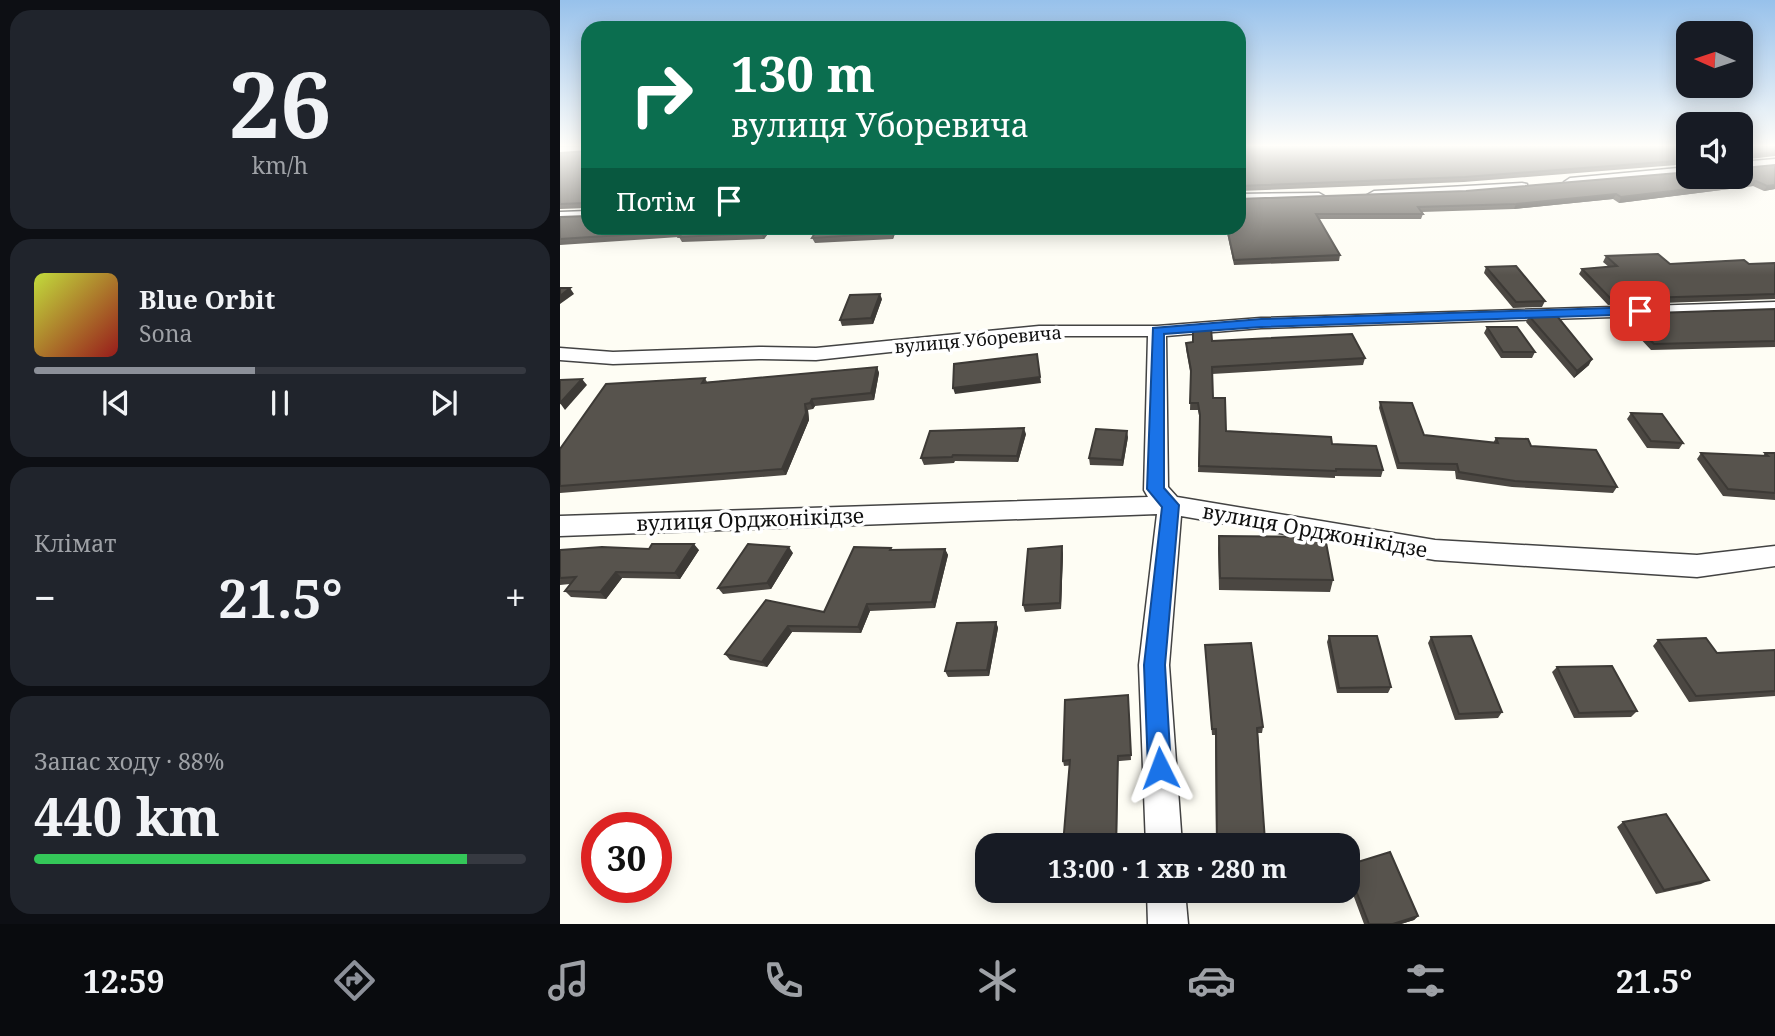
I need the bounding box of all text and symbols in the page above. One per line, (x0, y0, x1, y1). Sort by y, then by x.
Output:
north arrow (1676, 21, 1754, 98)
map controls (1676, 21, 1753, 189)
text: 130 m (731, 40, 875, 106)
text: 26 (229, 41, 331, 165)
icon: right (616, 49, 707, 140)
text: вулиця Уборевича (731, 103, 1029, 146)
button: sound (1676, 112, 1753, 189)
text: km/h (252, 149, 308, 181)
icon: arrive (710, 182, 748, 220)
text: Потім (616, 183, 696, 219)
text: Blue Orbit (139, 281, 275, 317)
pin (1610, 281, 1670, 341)
icon: arrive (1621, 292, 1659, 330)
text: Sona (139, 317, 193, 349)
street label: вулиця Уборевича (893, 320, 1063, 358)
icon: previous (97, 384, 135, 422)
icon: pause (261, 384, 299, 422)
icon: next (425, 384, 463, 422)
street label: вулиця Орджонікідзе (1200, 496, 1430, 564)
street label: вулиця Орджонікідзе (636, 501, 864, 537)
text: Клімат (34, 527, 116, 559)
text: 21.5° (218, 562, 343, 633)
text: − (34, 571, 56, 623)
text: + (505, 571, 526, 623)
position arrow (1123, 731, 1197, 805)
text: Запас ходу · 88% (34, 745, 224, 777)
text: 440 km (34, 780, 220, 851)
speed limit sign: 30 (581, 812, 672, 903)
text: 13:00 · 1 хв · 280 m (1048, 850, 1287, 886)
icon: directions (330, 956, 379, 1005)
icon: music (544, 956, 593, 1005)
icon: phone (759, 956, 808, 1005)
icon: climate (973, 956, 1022, 1005)
icon: car (1187, 956, 1236, 1005)
icon: filters (1401, 956, 1450, 1005)
text: 12:59 (83, 959, 165, 1002)
text: 21.5° (1616, 959, 1692, 1002)

